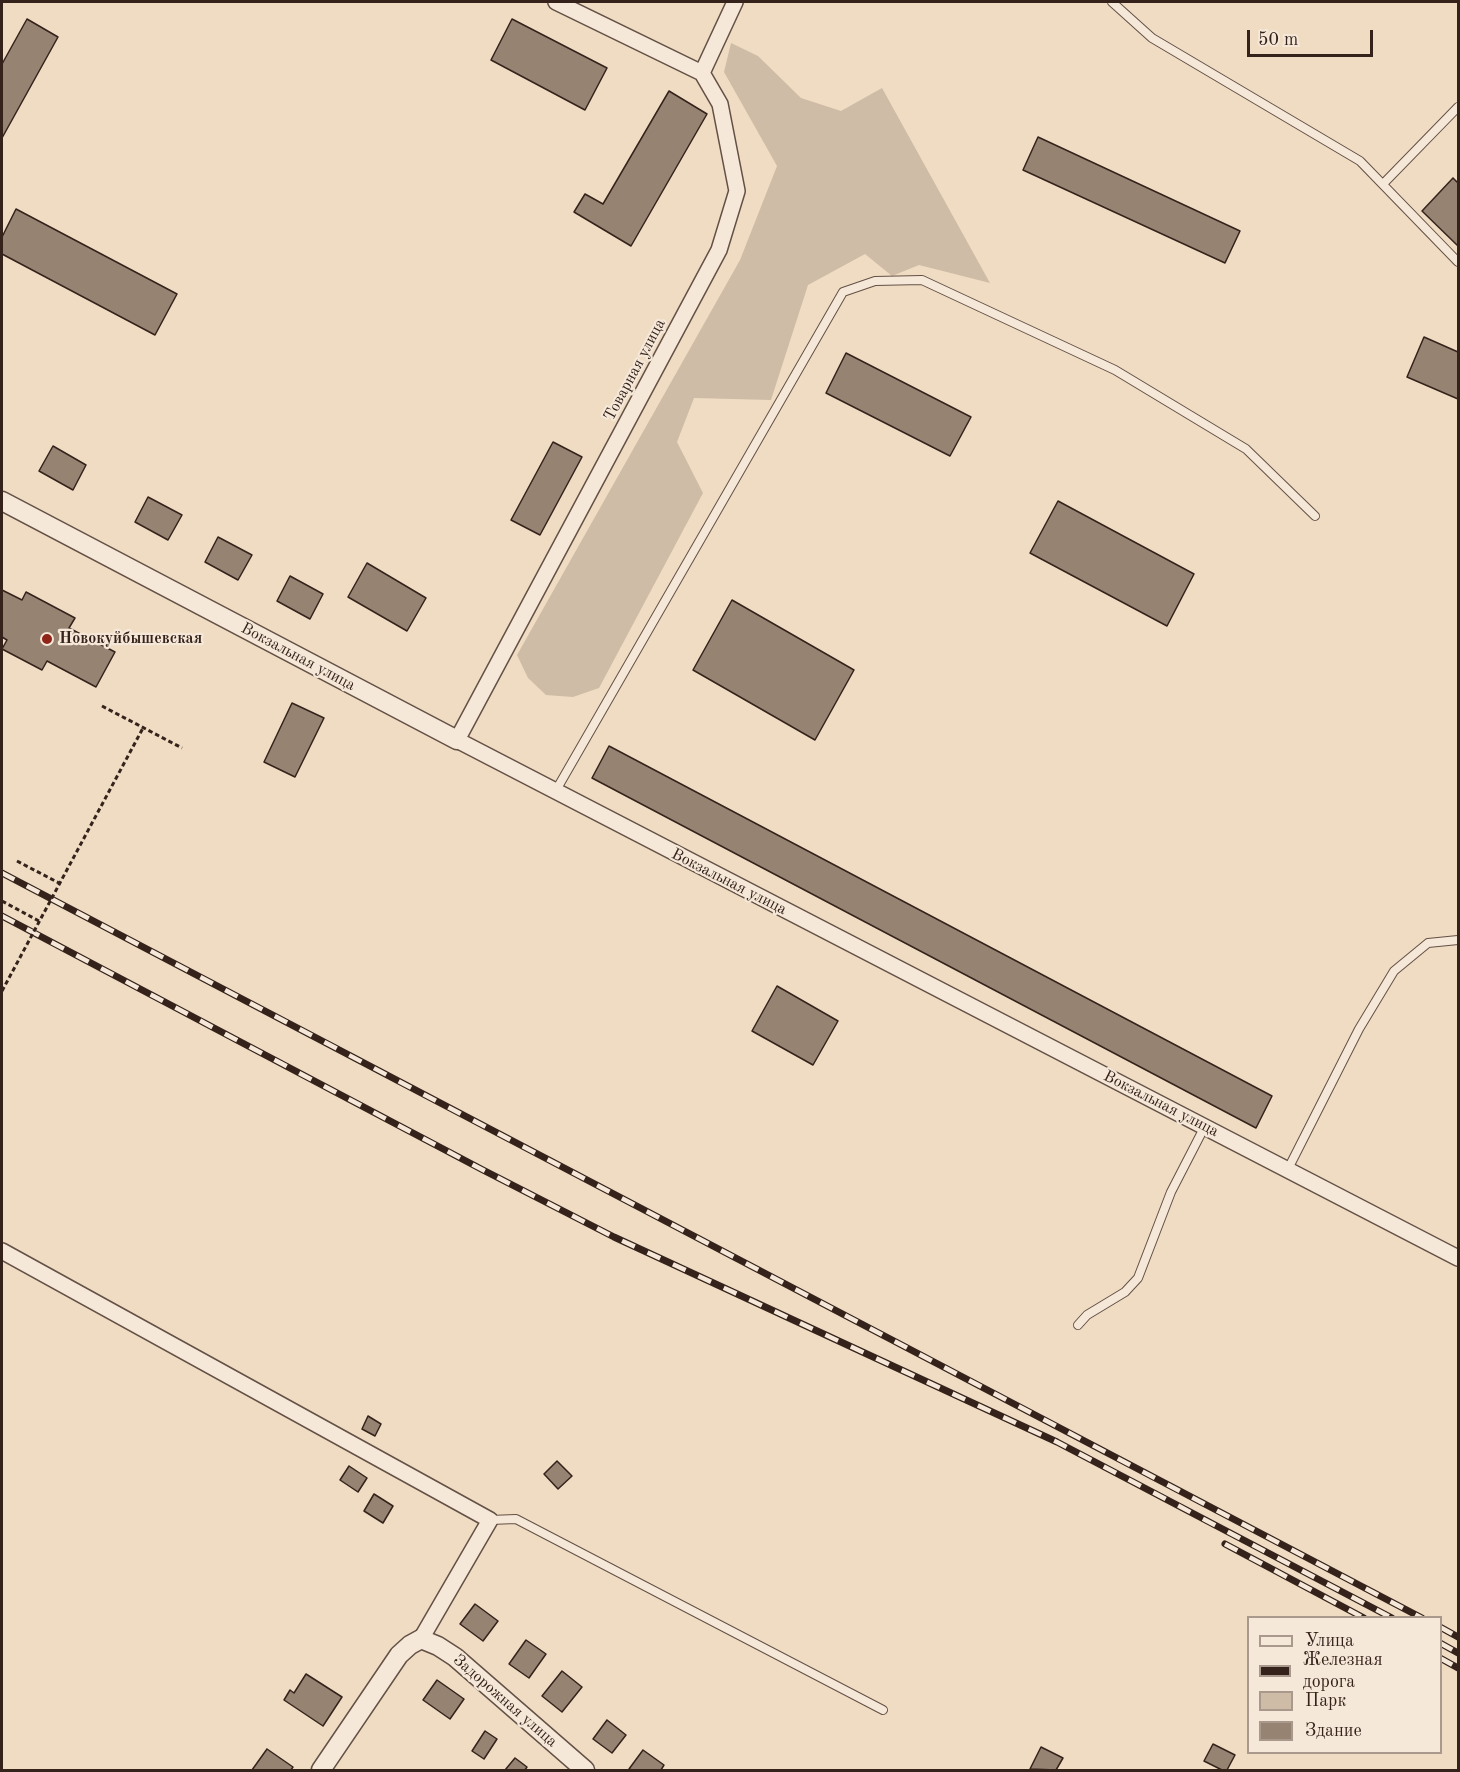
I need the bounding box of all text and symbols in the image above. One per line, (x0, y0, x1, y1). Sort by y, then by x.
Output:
scale bar (1250, 18, 1376, 56)
text: 50 m (1258, 31, 1298, 49)
street label: Товарная улица (600, 316, 670, 424)
street label: Вокзальная улица (237, 619, 359, 695)
place label: Новокуйбышевская (59, 629, 202, 649)
marker: Новокуйбышевская (40, 632, 54, 646)
street label: Вокзальная улица (668, 845, 790, 919)
street label: Вокзальная улица (1100, 1067, 1222, 1141)
legend (1247, 1616, 1442, 1754)
text: Улица (1305, 1632, 1354, 1650)
street label: Задорожная улица (449, 1651, 561, 1751)
text: Железная дорога (1303, 1651, 1383, 1691)
text: Парк (1305, 1692, 1346, 1710)
text: Здание (1305, 1722, 1362, 1740)

